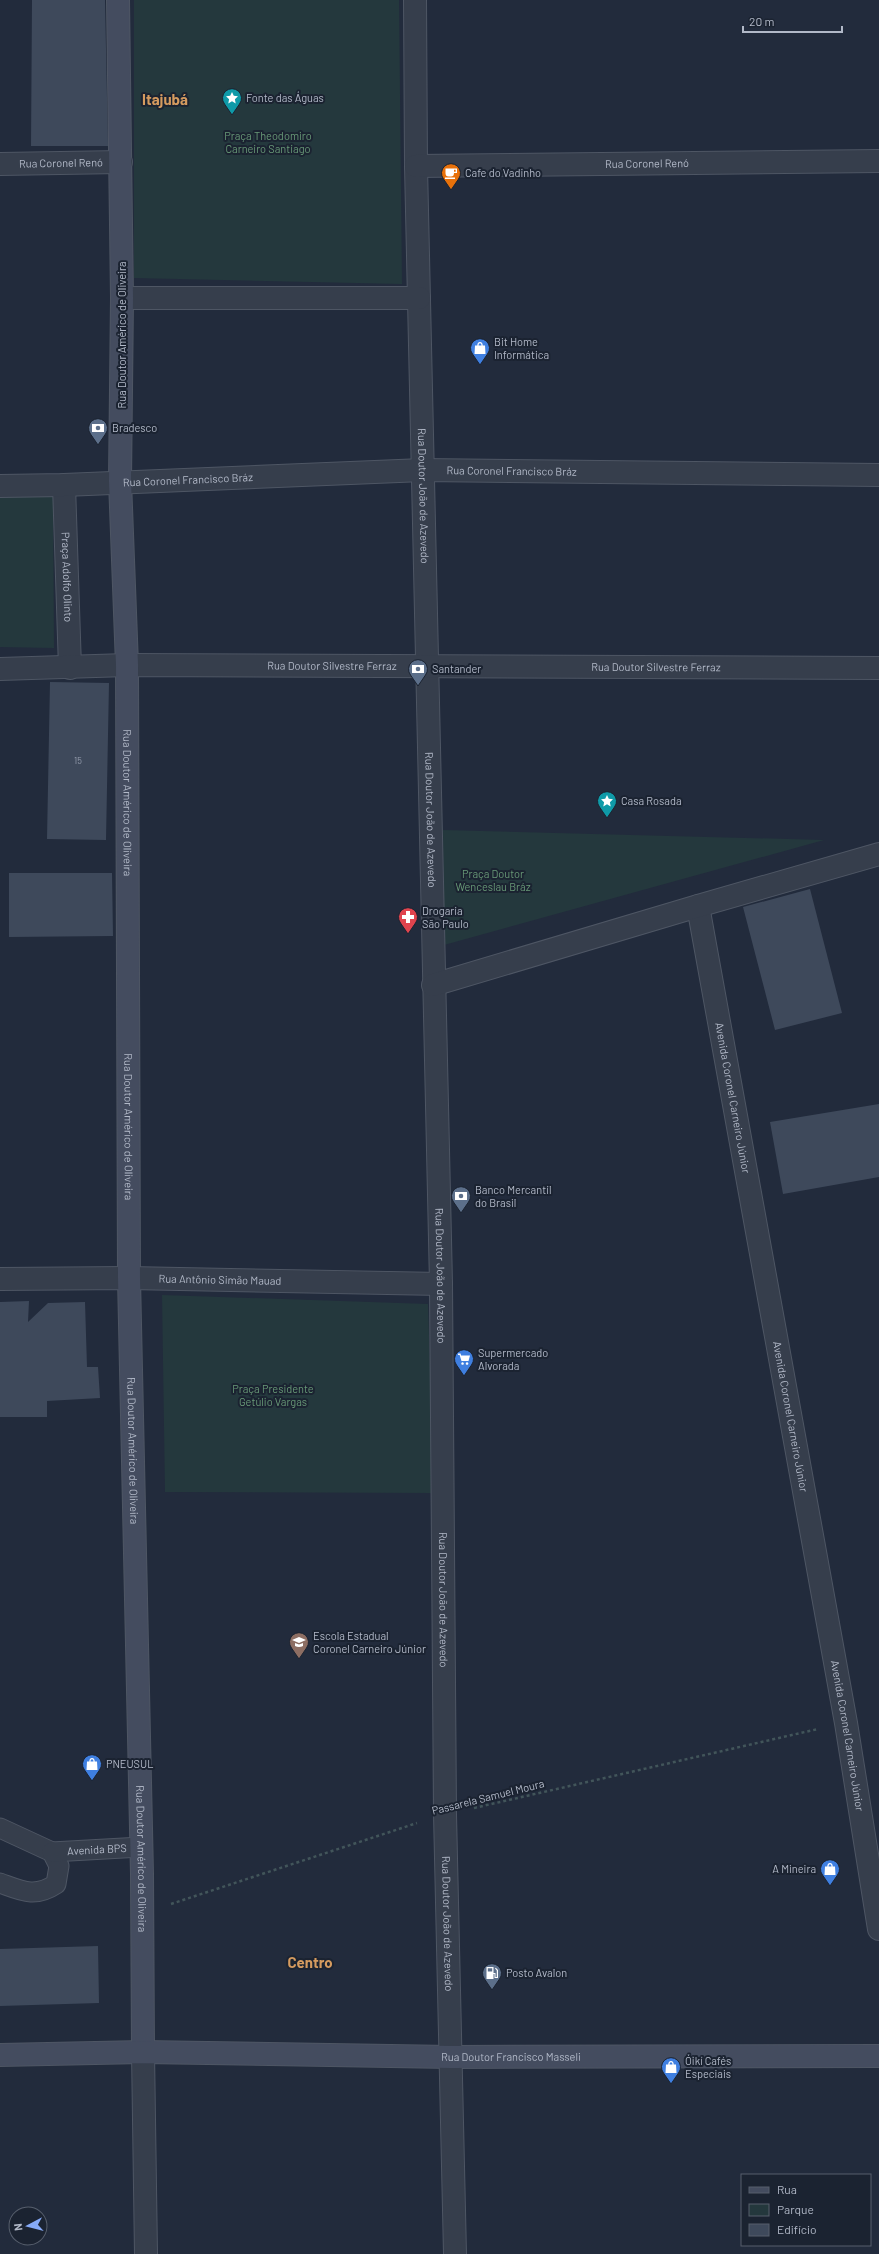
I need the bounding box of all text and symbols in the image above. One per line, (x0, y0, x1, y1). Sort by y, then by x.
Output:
scale bar (743, 8, 842, 34)
text: 20 m (749, 14, 775, 28)
place icon: Fonte das Águas (221, 87, 243, 115)
district label: Itajubá (142, 90, 188, 108)
place label: Fonte das Águas (246, 91, 324, 104)
park label: Praça Theodomiro Carneiro Santiago (224, 129, 312, 155)
street label: Rua Coronel Renó (19, 155, 103, 170)
street label: Rua Coronel Renó (605, 156, 689, 170)
cafe icon: Cafe do Vadinho (440, 162, 462, 190)
place label: Cafe do Vadinho (465, 166, 541, 179)
street label: Rua Doutor Américo de Oliveira (115, 262, 128, 408)
place label: Bit Home Informática (494, 335, 549, 361)
shop icon: Bit Home Informática (469, 337, 491, 365)
bank icon: Bradesco (87, 417, 109, 445)
place label: Bradesco (112, 421, 157, 434)
street label: Rua Doutor João de Azevedo (416, 428, 432, 564)
street label: Rua Coronel Francisco Bráz (446, 463, 577, 478)
street label: Rua Coronel Francisco Bráz (122, 470, 253, 489)
street label: Praça Adolfo Olinto (60, 532, 75, 622)
bank icon: Santander (407, 658, 429, 686)
street label: Rua Doutor Silvestre Ferraz (267, 659, 397, 672)
street label: Rua Doutor Silvestre Ferraz (591, 660, 721, 673)
place label: Santander (432, 662, 481, 675)
street label: Rua Doutor Américo de Oliveira (121, 729, 135, 876)
street label: Rua Doutor João de Azevedo (423, 752, 439, 888)
house number: 15 (74, 755, 82, 766)
place icon: Casa Rosada (596, 790, 618, 818)
place label: Casa Rosada (621, 794, 682, 807)
park label: Praça Doutor Wenceslau Bráz (455, 867, 531, 893)
place label: Drogaria São Paulo (422, 904, 469, 930)
pharmacy icon: Drogaria São Paulo (397, 906, 419, 934)
street label: Avenida Coronel Carneiro Júnior (713, 1021, 753, 1174)
street label: Rua Doutor Américo de Oliveira (122, 1053, 136, 1200)
place label: Banco Mercantil do Brasil (475, 1183, 551, 1209)
bank icon: Banco Mercantil do Brasil (450, 1185, 472, 1213)
street label: Rua Doutor João de Azevedo (433, 1208, 448, 1344)
street label: Rua Antônio Simão Mauad (158, 1272, 282, 1287)
street label: Avenida Coronel Carneiro Júnior (771, 1340, 811, 1493)
place label: Supermercado Alvorada (478, 1346, 548, 1372)
supermarket icon: Supermercado Alvorada (453, 1348, 475, 1376)
street label: Rua Doutor Américo de Oliveira (125, 1377, 141, 1524)
park label: Praça Presidente Getúlio Vargas (232, 1382, 314, 1408)
street label: Rua Doutor João de Azevedo (437, 1532, 451, 1668)
place label: Escola Estadual Coronel Carneiro Júnior (313, 1629, 426, 1655)
school or university icon: Escola Estadual Coronel Carneiro Júnior (288, 1631, 310, 1659)
street label: Avenida Coronel Carneiro Júnior (829, 1659, 867, 1812)
shop icon: PNEUSUL (81, 1753, 103, 1781)
place label: PNEUSUL (106, 1757, 153, 1770)
street label: Passarela Samuel Moura (430, 1776, 545, 1817)
street label: Rua Doutor Américo de Oliveira (134, 1785, 149, 1932)
street label: Avenida BPS (67, 1841, 127, 1857)
street label: Rua Doutor João de Azevedo (440, 1856, 456, 1992)
shop icon: A Mineira (819, 1858, 841, 1886)
place label: A Mineira (772, 1862, 816, 1875)
district label: Centro (287, 1953, 333, 1971)
fuel station icon: Posto Avalon (481, 1962, 503, 1990)
place label: Posto Avalon (506, 1966, 567, 1979)
street label: Rua Doutor Francisco Masseli (441, 2050, 581, 2063)
place label: Óikí Cafés Especiais (685, 2054, 731, 2080)
shop icon: Óikí Cafés Especiais (660, 2056, 682, 2084)
legend (741, 2174, 871, 2246)
text: Rua (777, 2182, 797, 2196)
text: Parque (777, 2202, 814, 2216)
north arrow (8, 2206, 48, 2246)
text: Edifício (777, 2222, 817, 2236)
text: N (11, 2223, 24, 2232)

